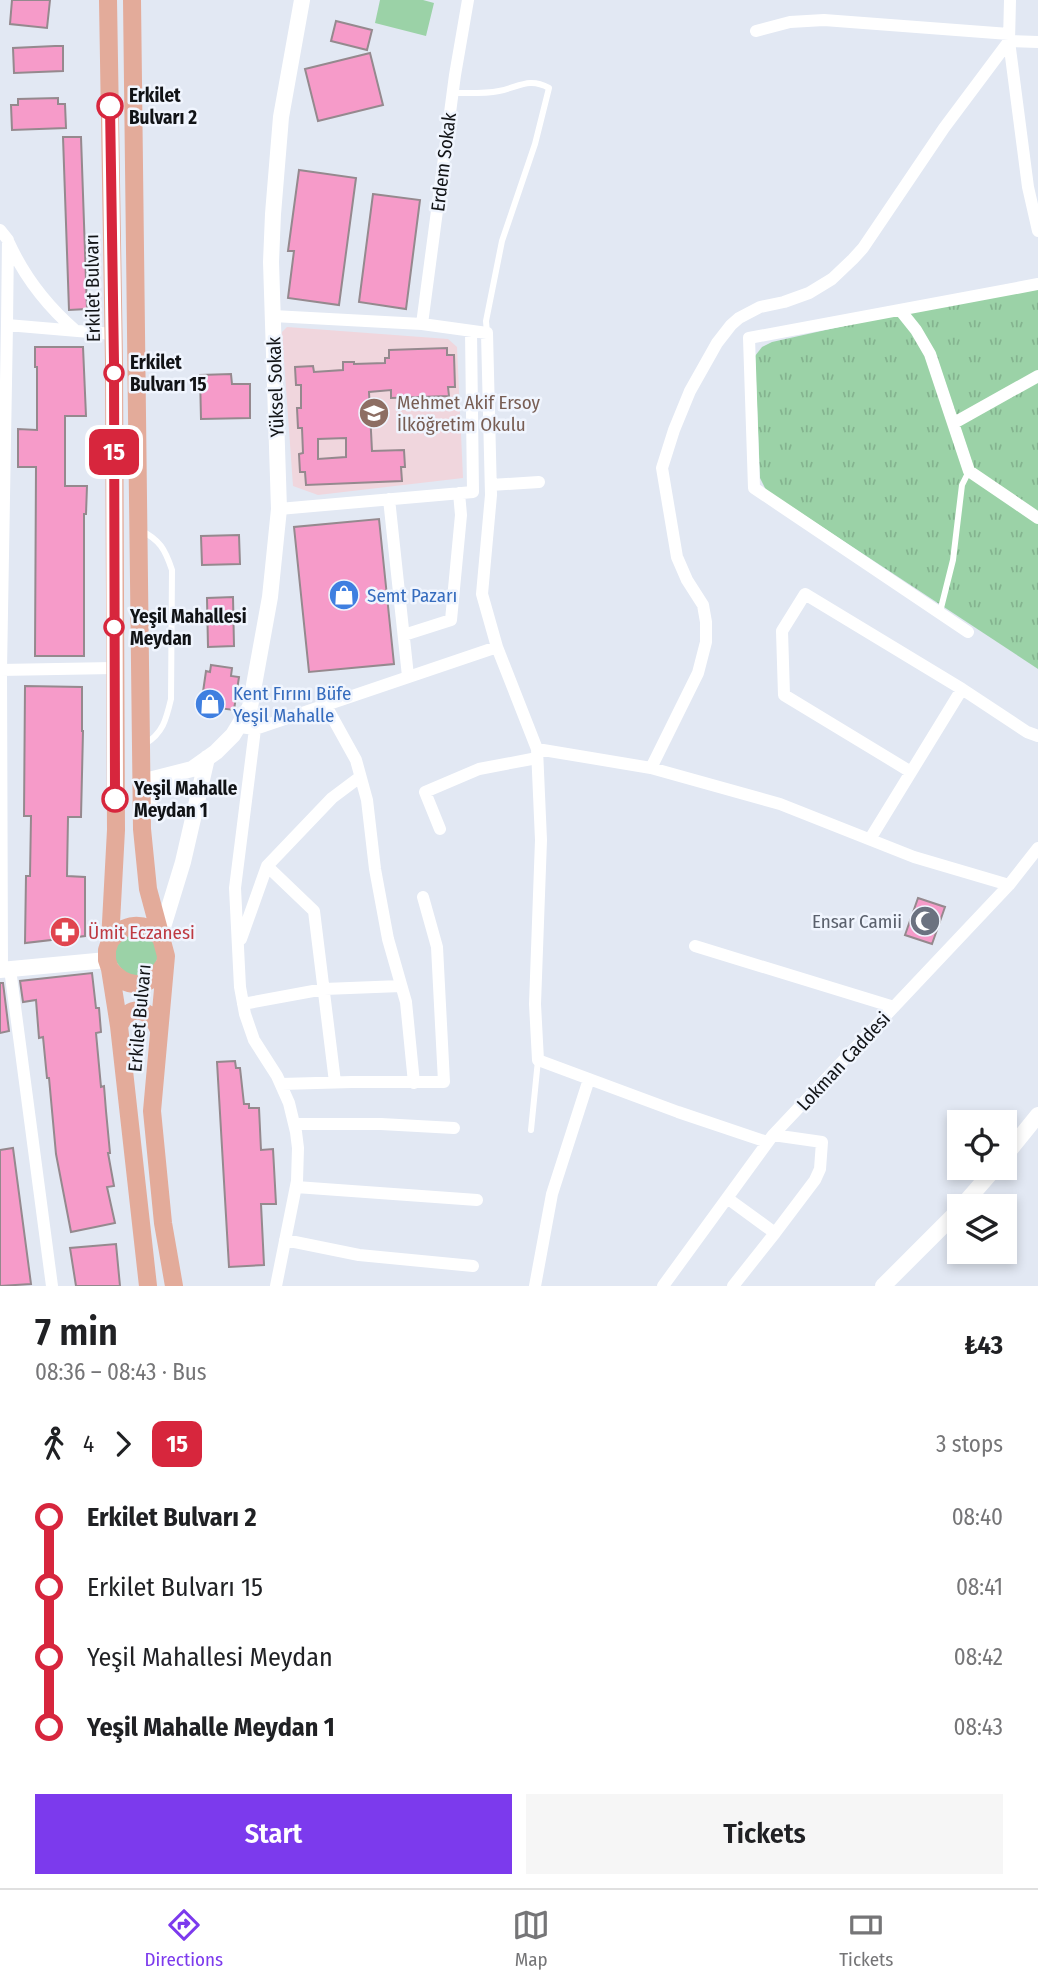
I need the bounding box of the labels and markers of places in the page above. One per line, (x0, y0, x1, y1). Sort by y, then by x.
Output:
place label: Erkilet Bulvarı 2 (129, 84, 197, 129)
marker: Erkilet Bulvarı 2 (97, 93, 123, 119)
place label: Erkilet Bulvarı 15 (130, 351, 207, 396)
marker: Erkilet Bulvarı 15 (104, 363, 124, 383)
place label: Mehmet Akif Ersoy İlköğretim Okulu (397, 391, 541, 436)
school or university icon: Mehmet Akif Ersoy İlköğretim Okulu (357, 396, 391, 430)
shop icon: Semt Pazarı (327, 578, 361, 612)
place label: Semt Pazarı (367, 584, 457, 607)
place label: Yeşil Mahallesi Meydan (129, 605, 247, 650)
marker: Yeşil Mahallesi Meydan (104, 617, 124, 637)
place label: Kent Fırını Büfe Yeşil Mahalle (233, 682, 351, 727)
shop icon: Kent Fırını Büfe Yeşil Mahalle (193, 687, 227, 721)
place label: Yeşil Mahalle Meydan 1 (133, 777, 238, 822)
marker: Yeşil Mahalle Meydan 1 (102, 786, 128, 812)
mosque icon: Ensar Camii (908, 904, 942, 938)
place label: Ensar Camii (812, 910, 902, 933)
pharmacy icon: Ümit Eczanesi (48, 915, 82, 949)
place label: Ümit Eczanesi (88, 921, 195, 944)

